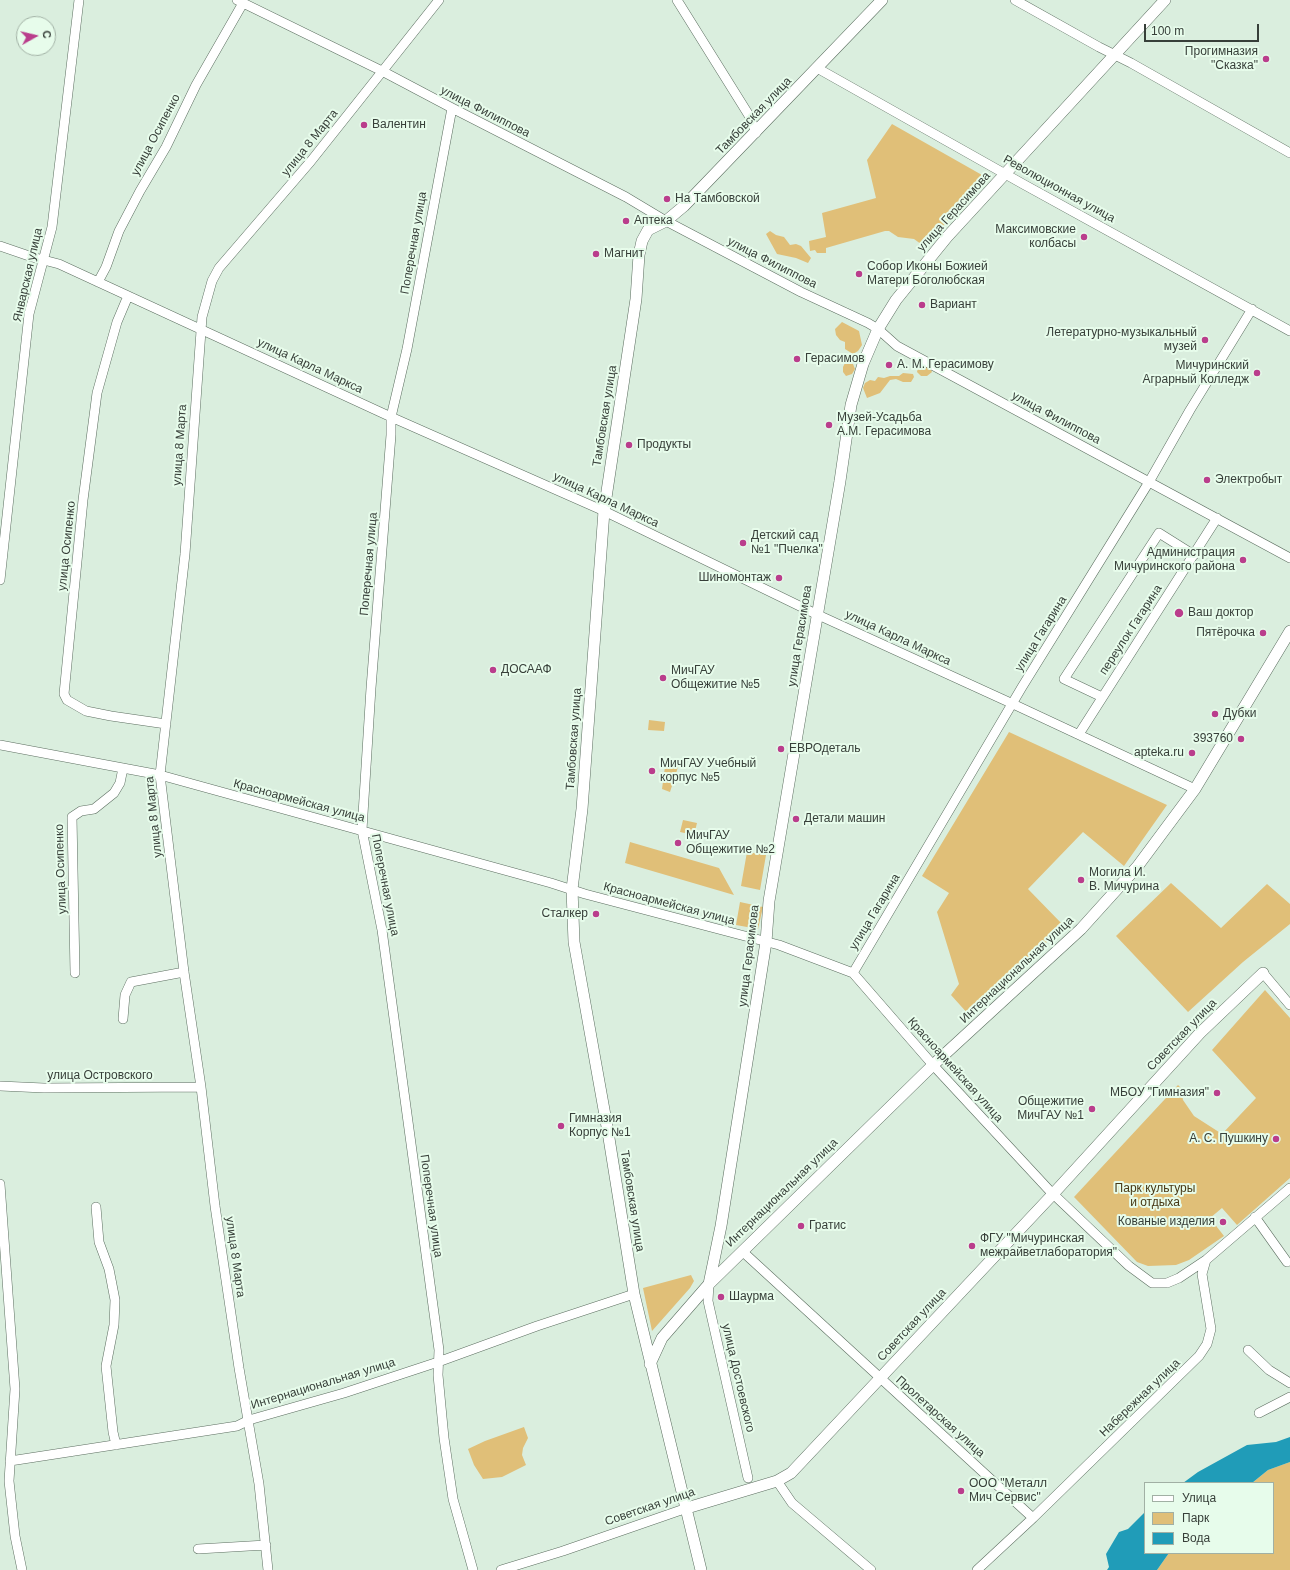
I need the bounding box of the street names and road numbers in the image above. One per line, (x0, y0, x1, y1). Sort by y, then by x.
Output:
street label: Тамбовская улица (713, 74, 795, 158)
street label: улица Филиппова (438, 83, 532, 141)
street label: улица Осипенко (128, 92, 184, 178)
street label: улица 8 Марта (279, 107, 341, 179)
street label: Революционная улица (1000, 152, 1118, 226)
street label: улица Герасимова (914, 169, 994, 255)
street label: Поперечная улица (398, 191, 430, 295)
street label: Январская улица (10, 227, 46, 323)
street label: улица Филиппова (725, 234, 819, 292)
street label: улица Карла Маркса (255, 335, 365, 397)
street label: Тамбовская улица (590, 364, 620, 468)
street label: улица Филиппова (1009, 389, 1103, 447)
street label: улица 8 Марта (170, 404, 190, 486)
street label: улица Карла Маркса (551, 469, 661, 531)
street label: улица Осипенко (55, 500, 79, 592)
street label: Поперечная улица (357, 512, 381, 616)
street label: переулок Гагарина (1097, 582, 1165, 678)
street label: улица Герасимова (785, 584, 815, 688)
street label: улица Гагарина (1012, 594, 1070, 674)
street label: улица Карла Маркса (843, 607, 953, 669)
street label: Тамбовская улица (563, 687, 585, 791)
street label: улица 8 Марта (143, 776, 165, 858)
street label: Красноармейская улица (232, 776, 366, 826)
street label: улица Осипенко (52, 824, 70, 914)
street label: Поперечная улица (368, 833, 402, 937)
street label: улица Гагарина (847, 871, 903, 953)
street label: Красноармейская улица (602, 879, 736, 929)
street label: улица Герасимова (736, 904, 762, 1008)
street label: Интернациональная улица (957, 914, 1077, 1026)
street label: Советская улица (1144, 996, 1220, 1074)
street label: Красноармейская улица (904, 1015, 1006, 1125)
street label: улица Островского (47, 1069, 153, 1083)
street label: Интернациональная улица (723, 1136, 841, 1250)
street label: Тамбовская улица (617, 1149, 647, 1253)
street label: Поперечная улица (417, 1154, 445, 1258)
street label: улица 8 Марта (222, 1216, 248, 1298)
street label: Советская улица (875, 1286, 949, 1364)
street label: улица Достоевского (718, 1322, 758, 1434)
street label: Интернациональная улица (249, 1355, 397, 1413)
street label: Набережная улица (1097, 1356, 1183, 1440)
street label: Пролетарская улица (893, 1373, 987, 1461)
street label: Советская улица (603, 1485, 697, 1529)

